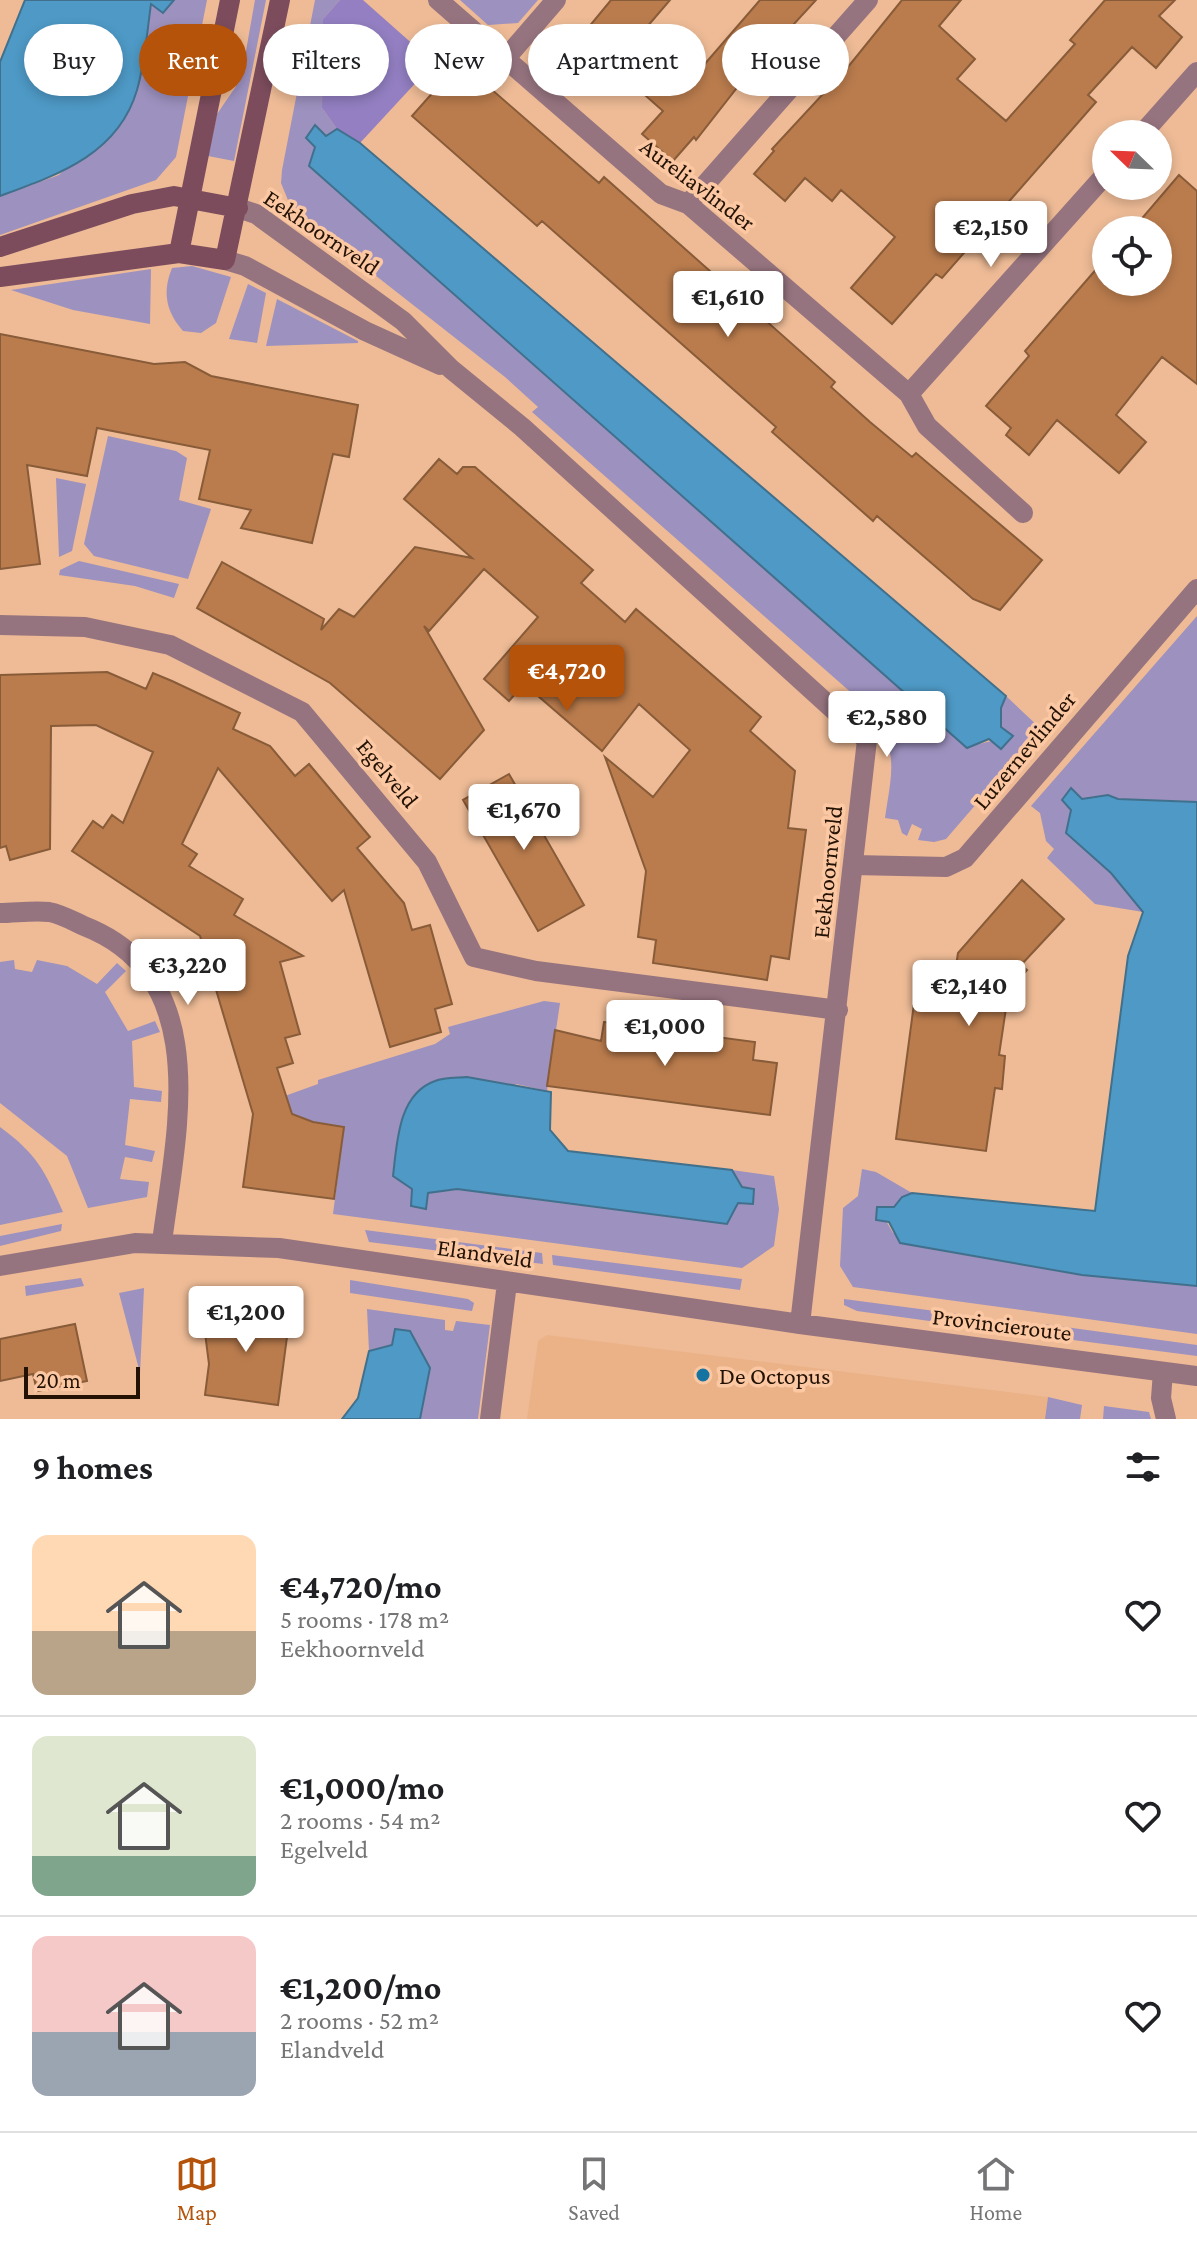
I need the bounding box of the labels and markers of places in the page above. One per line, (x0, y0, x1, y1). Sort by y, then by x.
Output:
pin: €2,150 (926, 201, 1056, 269)
pin: €1,610 (663, 271, 793, 339)
pin: €4,720 (502, 645, 632, 713)
pin: €2,580 (822, 691, 952, 759)
pin: €1,670 (459, 784, 589, 852)
pin: €3,220 (123, 939, 253, 1007)
pin: €2,140 (904, 960, 1034, 1028)
pin: €1,000 (600, 1000, 730, 1068)
pin: €1,200 (181, 1286, 311, 1354)
place label: De Octopus (719, 1362, 831, 1389)
marker: De Octopus (694, 1366, 712, 1384)

